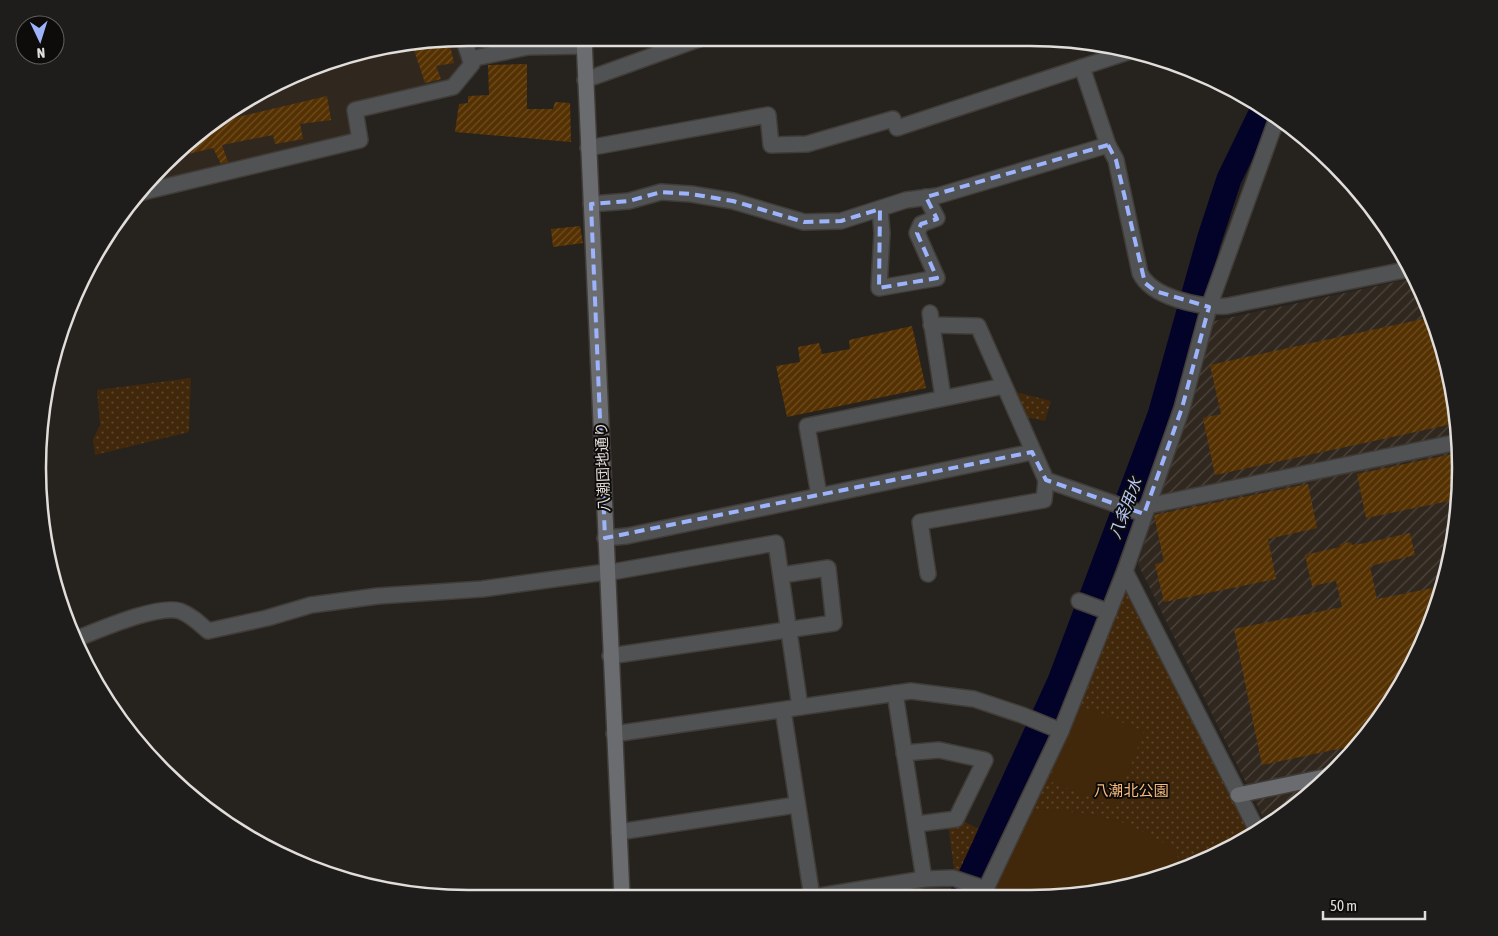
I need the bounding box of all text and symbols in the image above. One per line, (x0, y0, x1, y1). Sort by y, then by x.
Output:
north arrow (15, 15, 65, 65)
text: N (36, 45, 46, 61)
street label: 八潮団地通り (592, 422, 613, 512)
water label: 八条用水 (1105, 473, 1146, 541)
park label: 八潮北公園 (1093, 782, 1169, 799)
scale bar (1323, 888, 1426, 920)
text: 50 m (1330, 897, 1357, 914)

